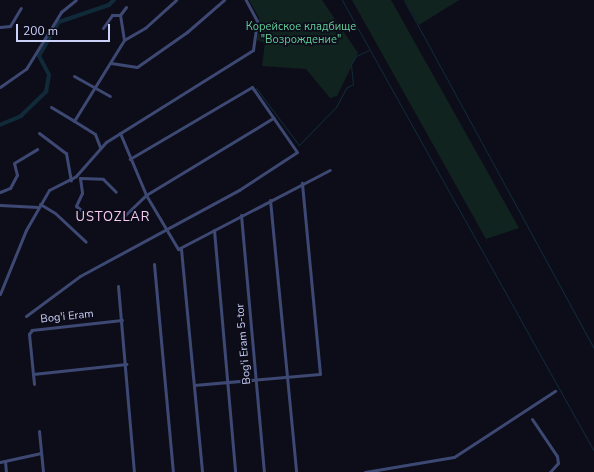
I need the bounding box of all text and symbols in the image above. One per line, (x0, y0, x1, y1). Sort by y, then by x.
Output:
scale bar (18, 16, 112, 42)
park label: Корейское кладбище "Возрождение" (246, 21, 356, 47)
text: 200 m (23, 23, 58, 39)
district label: USTOZLAR (76, 209, 150, 225)
street label: Bog'i Eram 5-tor (234, 303, 254, 385)
street label: Bog'i Eram (40, 308, 94, 326)

